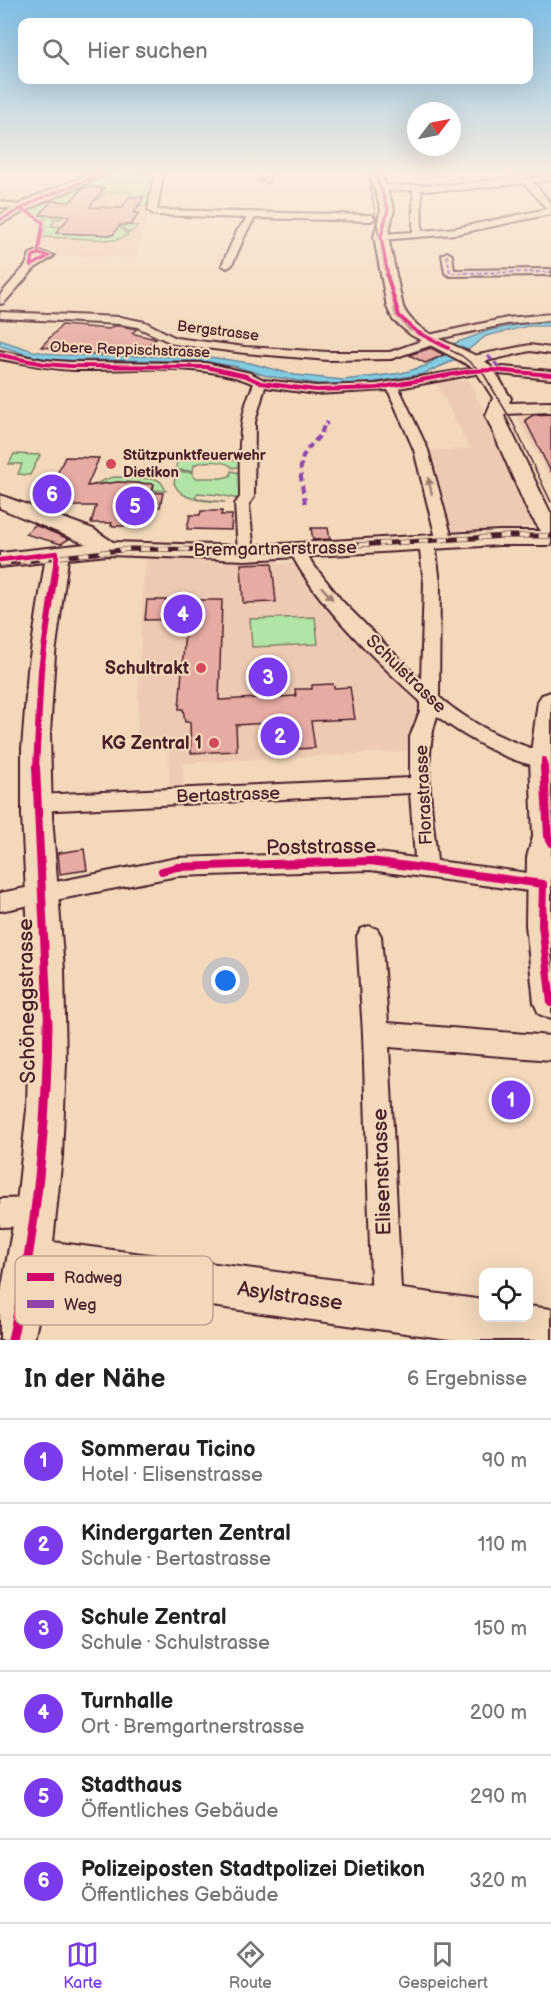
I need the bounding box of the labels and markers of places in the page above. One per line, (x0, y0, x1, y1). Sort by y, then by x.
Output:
place label: Stützpunktfeuerwehr Dietikon (123, 446, 267, 482)
marker: Stützpunktfeuerwehr Dietikon (104, 457, 118, 471)
pin: 6 (32, 472, 72, 516)
pin: 5 (116, 484, 154, 528)
pin: 4 (164, 592, 202, 636)
pin: 3 (248, 654, 288, 700)
place label: Schultrakt (105, 658, 189, 679)
marker: Schultrakt (194, 661, 208, 675)
pin: 2 (260, 714, 300, 758)
place label: KG Zentral 1 (101, 733, 202, 754)
marker: KG Zentral 1 (207, 736, 221, 750)
pin: 1 (492, 1078, 530, 1122)

